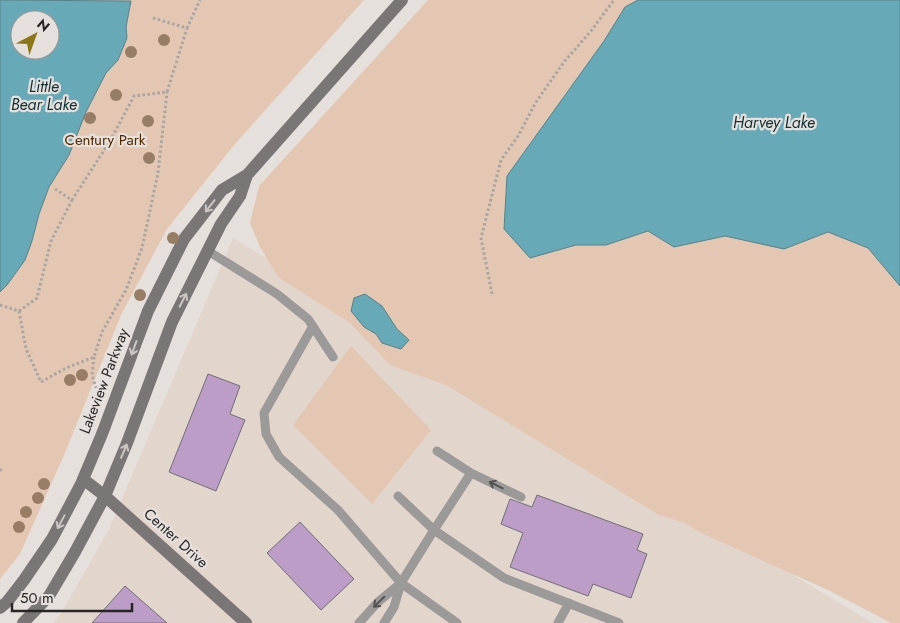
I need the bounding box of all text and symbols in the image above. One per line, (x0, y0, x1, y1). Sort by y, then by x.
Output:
north arrow (10, 10, 60, 60)
text: N (33, 14, 54, 36)
water label: Little Bear Lake (11, 75, 77, 116)
water label: Harvey Lake (733, 111, 815, 134)
park label: Century Park (65, 129, 146, 151)
one-way arrow (205, 199, 216, 212)
one-way arrow (178, 292, 188, 307)
street label: Lakeview Parkway (74, 325, 134, 437)
one-way arrow (129, 340, 138, 355)
one-way arrow (119, 444, 129, 459)
one-way arrow (489, 480, 504, 489)
street label: Center Drive (139, 503, 213, 573)
one-way arrow (56, 514, 65, 529)
scale bar (12, 580, 132, 612)
text: 50 m (20, 587, 54, 609)
one-way arrow (373, 596, 385, 608)

